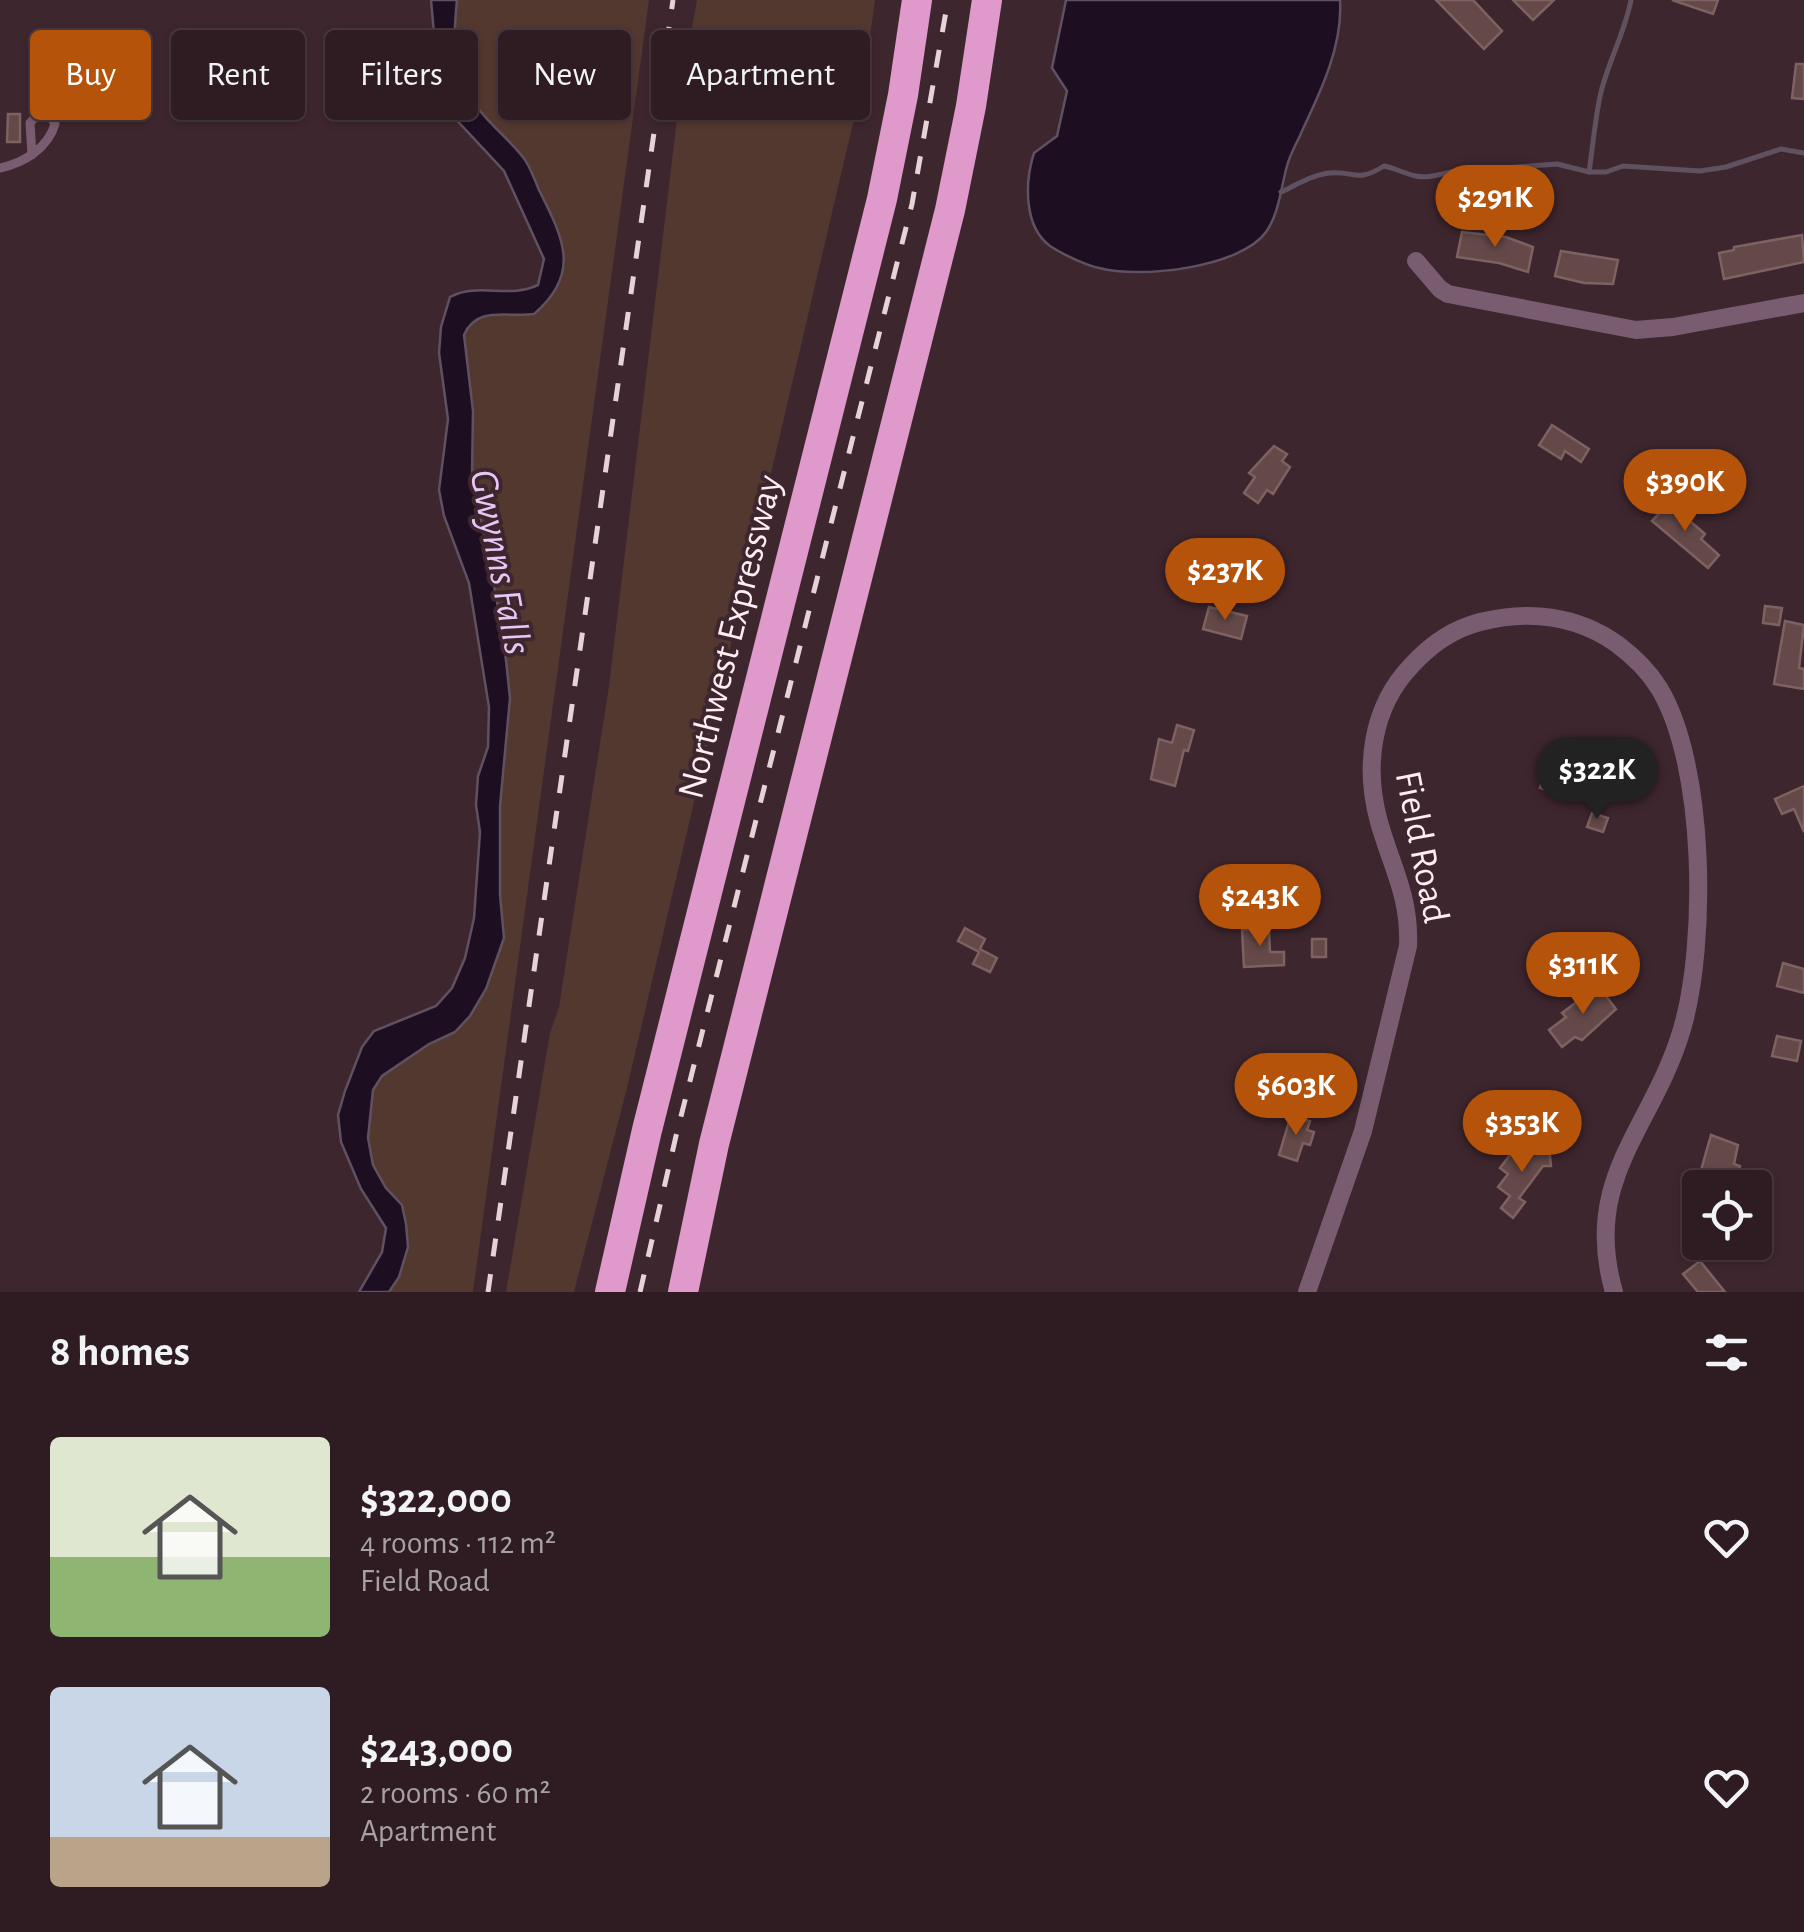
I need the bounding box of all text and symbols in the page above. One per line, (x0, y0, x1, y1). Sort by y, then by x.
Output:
chip: Buy (30, 30, 151, 120)
chip: Rent (171, 30, 305, 120)
chip: Filters (325, 30, 478, 120)
chip: New (498, 30, 631, 120)
chip: Apartment (651, 30, 870, 120)
pin: $291K (1425, 165, 1565, 250)
text: $291K (1457, 181, 1533, 213)
pin: $390K (1615, 449, 1755, 534)
text: $390K (1645, 465, 1725, 497)
water label: Gwynns Falls (463, 466, 538, 658)
street label: Northwest Expressway (672, 471, 790, 803)
pin: $237K (1155, 538, 1295, 623)
text: $237K (1187, 554, 1263, 586)
pin: $322K (1527, 737, 1667, 822)
text: $322K (1558, 753, 1636, 785)
street label: Field Road (1388, 768, 1454, 926)
pin: $243K (1190, 864, 1330, 949)
text: $243K (1221, 880, 1299, 912)
pin: $311K (1513, 932, 1653, 1017)
text: $311K (1548, 948, 1618, 980)
pin: $603K (1226, 1053, 1366, 1138)
text: $603K (1256, 1069, 1336, 1101)
pin: $353K (1452, 1090, 1592, 1175)
text: $353K (1485, 1106, 1559, 1138)
map controls (1682, 1170, 1772, 1260)
button: locate (1682, 1170, 1772, 1260)
icon: filters (1699, 1325, 1754, 1380)
text: 8 homes (50, 1331, 190, 1373)
icon: home (130, 1477, 250, 1597)
text: $322,000 (360, 1478, 512, 1520)
icon: heart (1699, 1510, 1754, 1565)
text: 4 rooms · 112 m² (360, 1527, 556, 1559)
text: Field Road (360, 1565, 490, 1597)
icon: home (130, 1727, 250, 1847)
text: $243,000 (360, 1728, 513, 1770)
icon: heart (1699, 1760, 1754, 1815)
text: 2 rooms · 60 m² (360, 1777, 551, 1809)
text: Apartment (360, 1815, 496, 1847)

